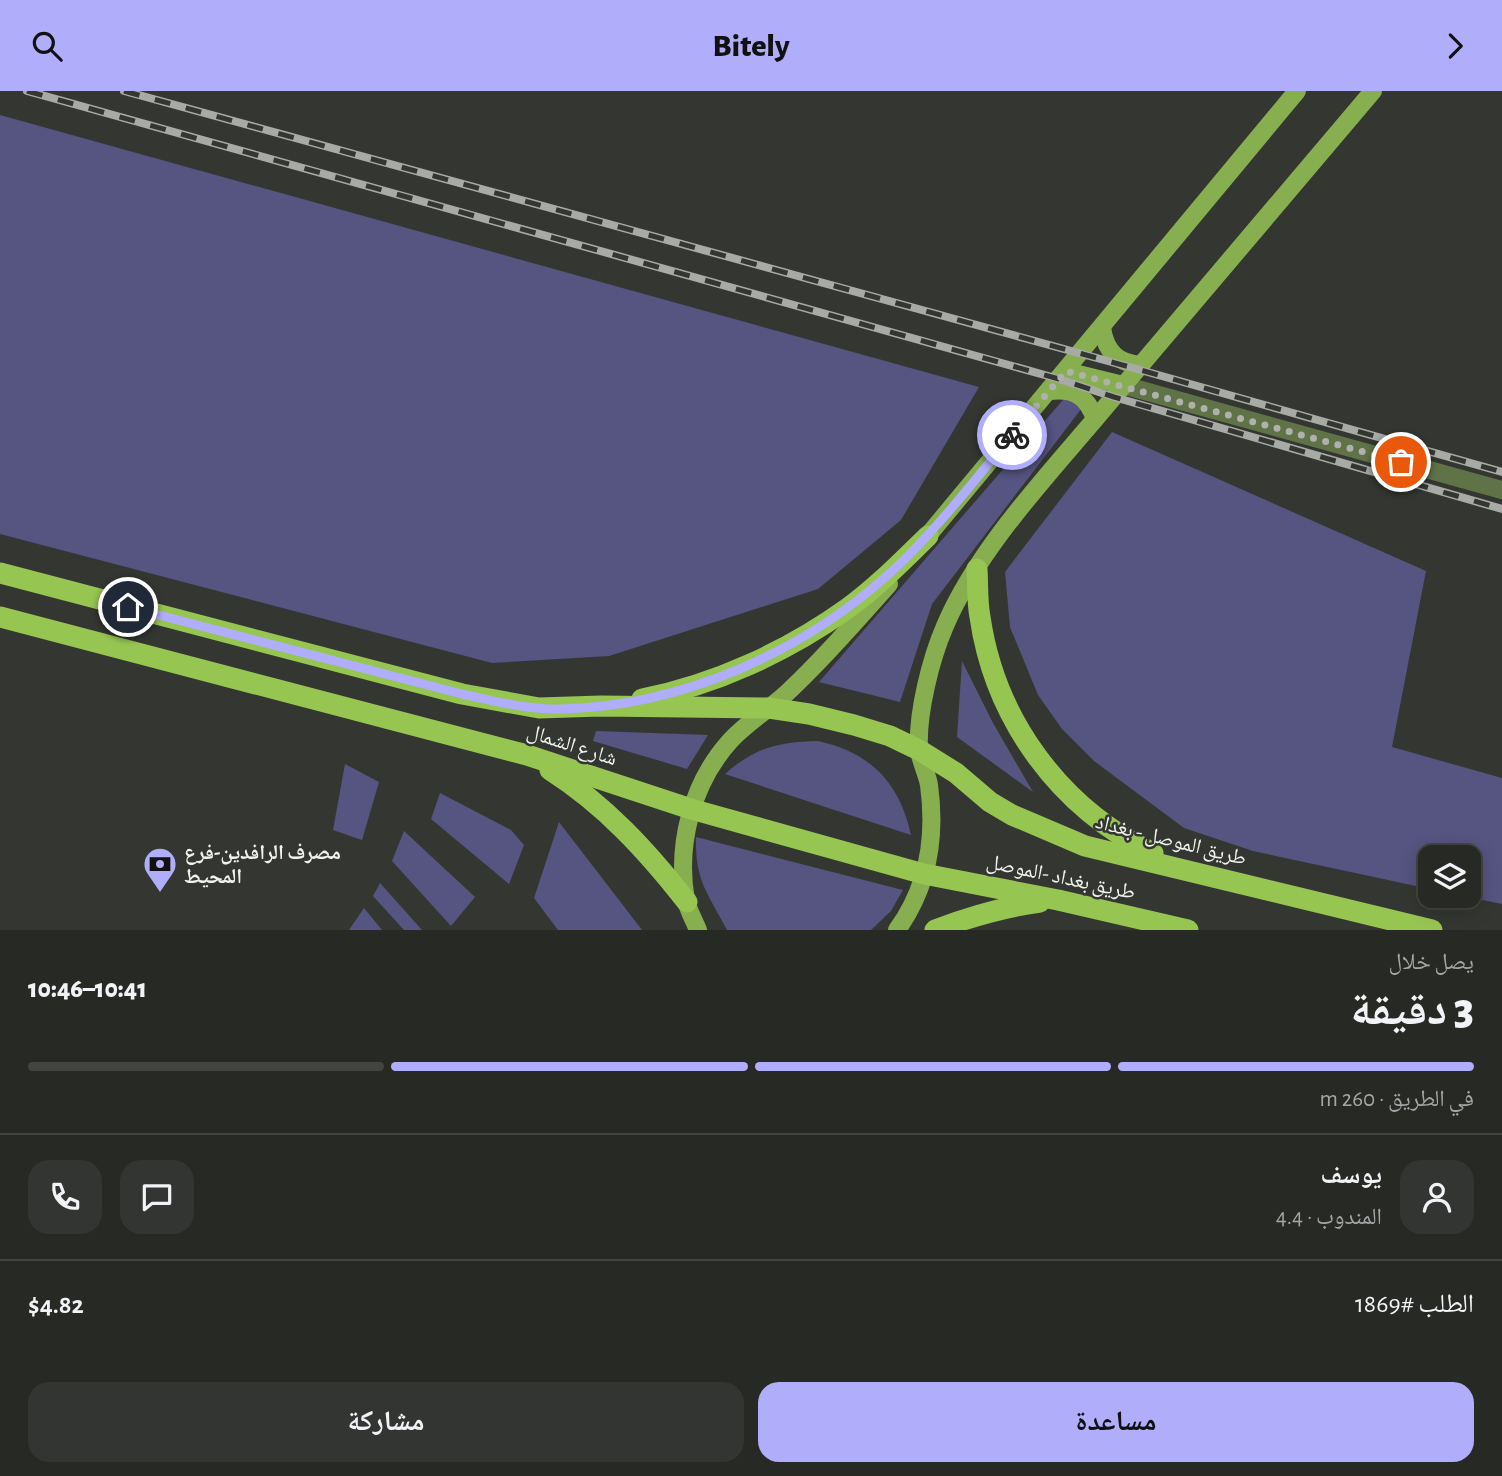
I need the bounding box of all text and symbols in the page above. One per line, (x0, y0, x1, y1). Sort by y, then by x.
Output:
icon: search (28, 27, 66, 65)
icon: forward (1436, 27, 1474, 65)
text: Bitely (712, 30, 790, 62)
courier (977, 400, 1047, 470)
icon: bike (993, 416, 1031, 454)
pin (1371, 432, 1431, 492)
icon: bag (1382, 443, 1420, 481)
pin (98, 577, 158, 637)
icon: home (109, 588, 147, 626)
street label: شارع الشمال (524, 721, 620, 771)
street label: طريق الموصل - بغداد (1093, 811, 1249, 871)
place label: مصرف الرافدين-فرع المحيط (184, 842, 341, 887)
bank icon: مصرف الرافدين-فرع المحيط (141, 845, 179, 894)
map controls (1418, 845, 1481, 908)
button: layers (1418, 845, 1481, 908)
street label: طريق بغداد -الموصل (984, 851, 1137, 905)
text: يصل خلال (1388, 951, 1474, 974)
text: 10:41–10:46 (28, 976, 147, 1002)
text: 3 دقيقة (1350, 987, 1474, 1033)
text: في الطريق · 260 m (1319, 1088, 1474, 1111)
button: phone (28, 1160, 102, 1234)
button: chat (120, 1160, 194, 1234)
button: person (1400, 1160, 1474, 1234)
text: يوسف (1321, 1162, 1382, 1188)
text: المندوب · 4.4 (1276, 1206, 1382, 1229)
text: الطلب #1869 (1355, 1291, 1474, 1317)
text: $4.82 (28, 1292, 84, 1318)
button: مشاركة (28, 1382, 744, 1462)
button: مساعدة (758, 1382, 1474, 1462)

